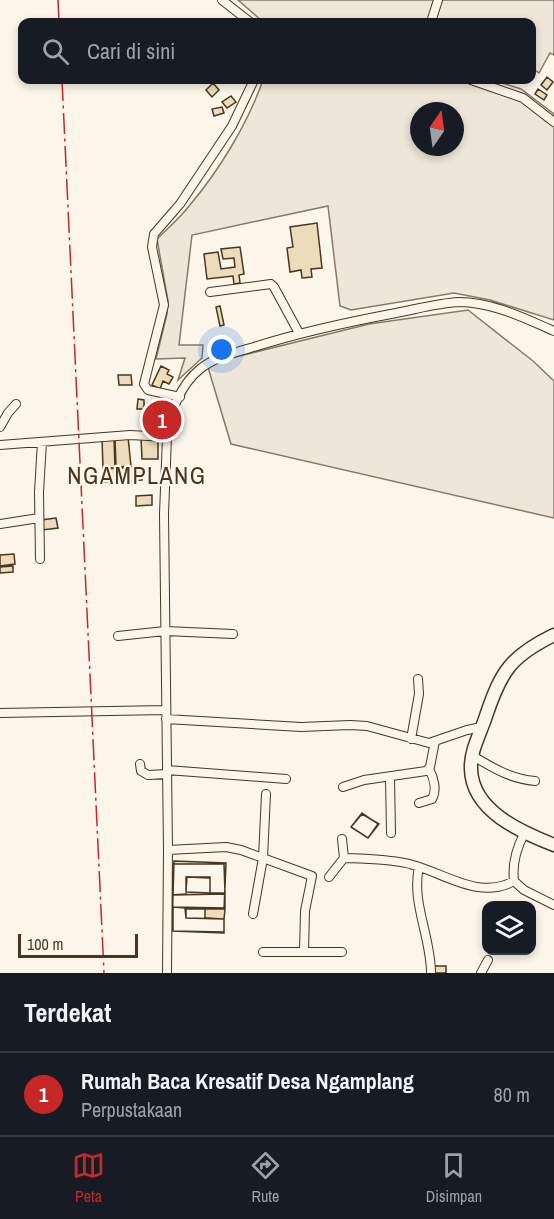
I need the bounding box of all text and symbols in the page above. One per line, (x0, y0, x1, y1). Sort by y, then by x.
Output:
search box (18, 18, 536, 84)
icon: search (39, 35, 72, 68)
text: Cari di sini (87, 36, 175, 66)
north arrow (410, 102, 464, 156)
your location (207, 335, 236, 364)
pin: 1 (142, 398, 182, 442)
district label: NGAMPLANG (67, 459, 207, 491)
map controls (482, 901, 536, 955)
button: layers (482, 901, 536, 955)
scale bar (18, 931, 138, 958)
text: 100 m (27, 933, 63, 955)
text: Terdekat (24, 995, 111, 1030)
text: Rumah Baca Kresatif Desa Ngamplang (81, 1066, 414, 1096)
text: 1 (39, 1081, 48, 1108)
text: 80 m (494, 1081, 530, 1108)
text: Perpustakaan (81, 1096, 182, 1123)
tab: Peta (72, 1149, 105, 1207)
tab: Rute (249, 1149, 282, 1207)
tab: Disimpan (426, 1149, 482, 1207)

